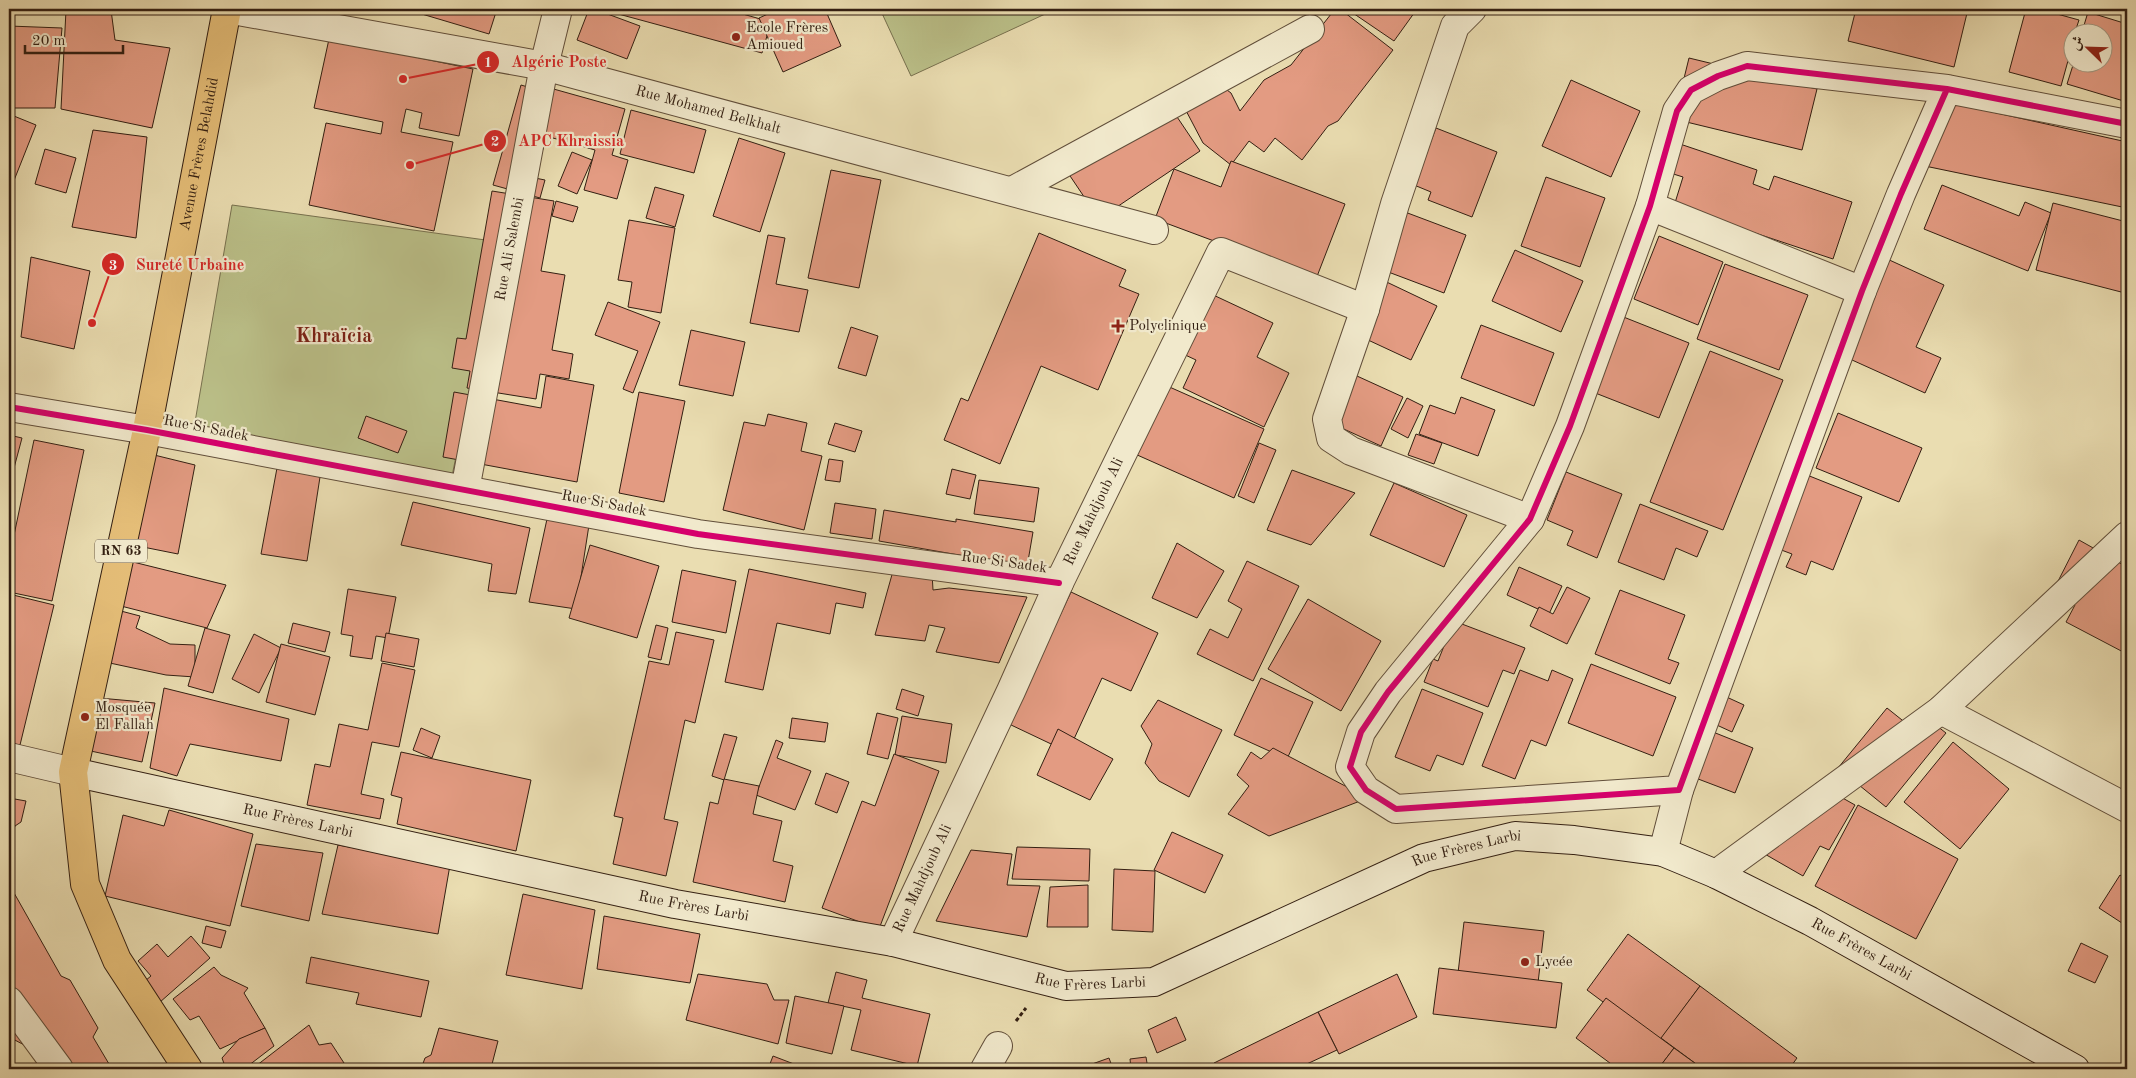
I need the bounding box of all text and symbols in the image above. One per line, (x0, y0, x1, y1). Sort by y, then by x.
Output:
place label: Ecole Frères Amioued (746, 21, 828, 53)
scale bar (25, 22, 122, 54)
north arrow (2064, 22, 2114, 72)
marker: Ecole Frères Amioued (730, 31, 742, 43)
text: 20 m (32, 34, 66, 49)
text: ش (2068, 34, 2086, 52)
callout: Algérie Poste (476, 46, 617, 77)
text: Algérie Poste (511, 55, 607, 71)
text: 1 (484, 56, 492, 71)
street label: Avenue Frères Belahdid (178, 76, 221, 232)
street label: Rue Mohamed Belkhalt (634, 83, 783, 137)
callout: APC Khraissia (483, 125, 634, 156)
text: APC Khraissia (518, 134, 624, 150)
text: 2 (491, 135, 499, 150)
street label: Rue Ali Salembi (493, 196, 527, 302)
callout: Sureté Urbaine (101, 249, 254, 280)
text: Sureté Urbaine (136, 258, 244, 274)
text: 3 (109, 259, 117, 274)
marker: Polyclinique (1111, 319, 1125, 333)
place label: Polyclinique (1129, 319, 1206, 334)
district label: Khraïcia (296, 327, 372, 347)
street label: Rue Si Sadek (162, 413, 250, 445)
street label: Rue Mahdjoub Ali (1061, 455, 1127, 568)
street label: Rue Si Sadek (560, 488, 648, 520)
road number: RN 63 (95, 540, 147, 562)
street label: Rue Si Sadek (960, 550, 1048, 576)
place label: Mosquée El Fallah (95, 701, 154, 733)
marker: Mosquée El Fallah (79, 711, 91, 723)
street label: Rue Frères Larbi (241, 802, 354, 841)
street label: Rue Mahdjoub Ali (891, 822, 955, 935)
street label: Rue Frères Larbi (1410, 828, 1522, 870)
street label: Rue Frères Larbi (637, 889, 750, 924)
street label: Rue Frères Larbi (1809, 916, 1914, 984)
place label: Lycée (1535, 955, 1573, 970)
marker: Lycée (1519, 956, 1531, 968)
street label: Rue Frères Larbi (1033, 971, 1146, 994)

